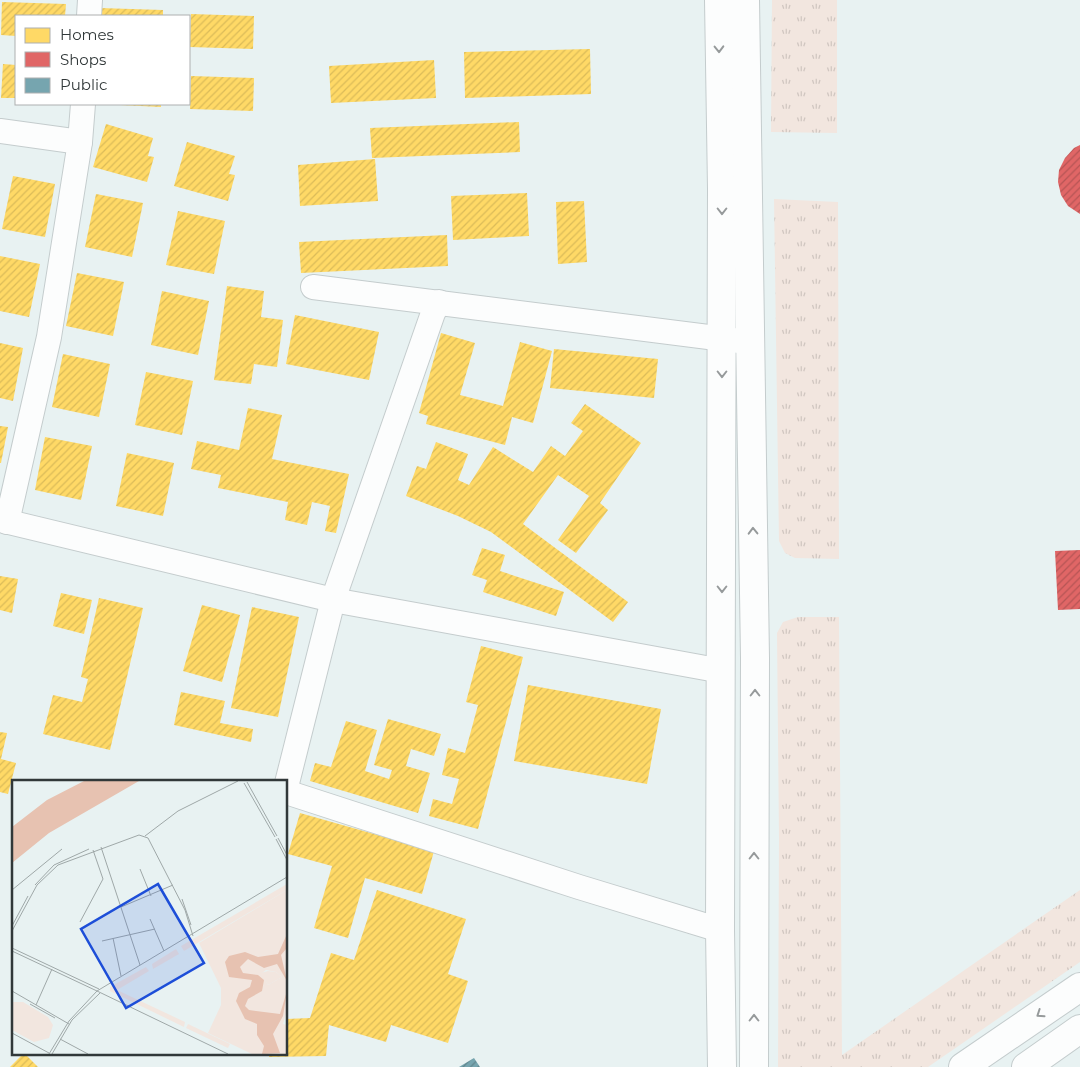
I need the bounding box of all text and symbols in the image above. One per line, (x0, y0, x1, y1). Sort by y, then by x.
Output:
legend (15, 15, 190, 105)
text: Homes (60, 25, 114, 44)
one-way arrow (714, 45, 725, 53)
text: Shops (60, 50, 106, 69)
text: Public (60, 75, 108, 94)
one-way arrow (717, 208, 727, 215)
one-way arrow (717, 370, 727, 378)
one-way arrow (748, 527, 758, 534)
one-way arrow (717, 585, 727, 593)
one-way arrow (750, 689, 760, 697)
inset map (12, 780, 288, 1054)
one-way arrow (749, 852, 760, 860)
one-way arrow (1036, 1008, 1046, 1017)
one-way arrow (749, 1014, 759, 1022)

